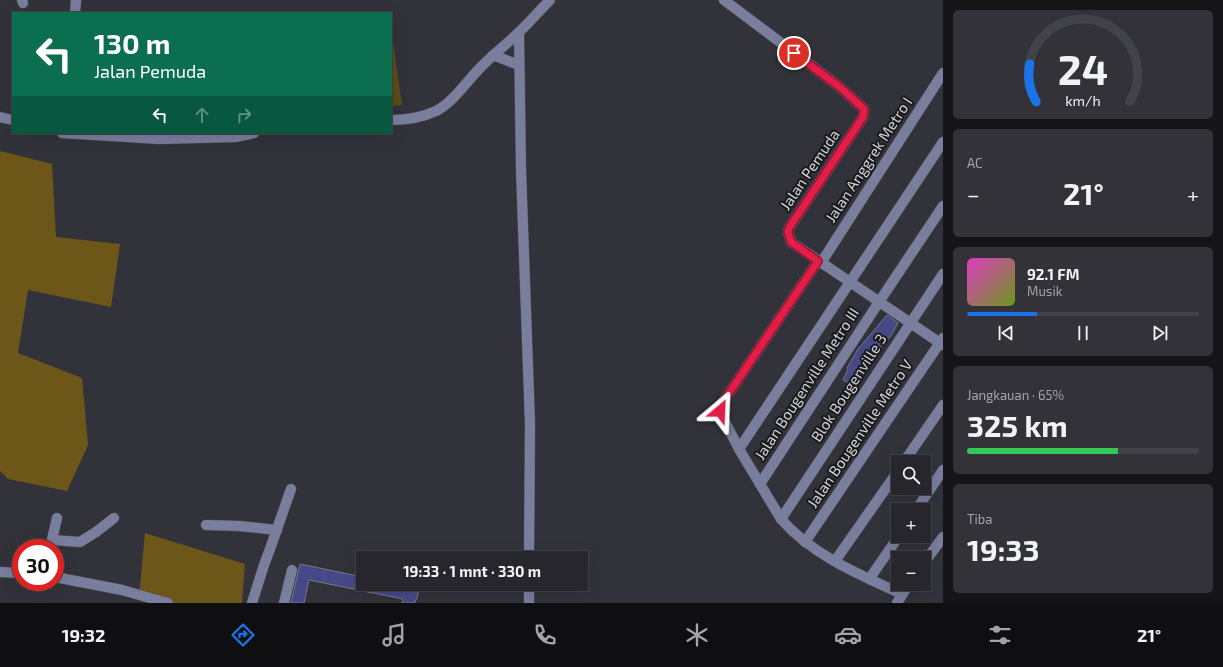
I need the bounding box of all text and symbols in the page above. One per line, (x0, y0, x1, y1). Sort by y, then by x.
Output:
text: 130 m (94, 26, 170, 60)
icon: left (28, 28, 80, 80)
pin (777, 36, 811, 70)
icon: arrive (783, 42, 805, 64)
text: 24 (1058, 43, 1108, 93)
text: Jalan Pemuda (94, 60, 206, 82)
text: km/h (1065, 92, 1101, 109)
street label: Jalan Anggrek Metro I (821, 93, 915, 225)
icon: left (149, 104, 171, 126)
icon: ahead (191, 104, 213, 126)
icon: right (233, 104, 255, 126)
street label: Jalan Pemuda (776, 126, 843, 213)
text: AC (967, 155, 982, 171)
text: 21° (1063, 175, 1104, 211)
text: − (967, 181, 980, 207)
text: + (1187, 181, 1199, 207)
text: 92.1 FM (1027, 265, 1079, 283)
text: Musik (1027, 283, 1062, 299)
street label: Jalan Bougenville Metro III (750, 304, 862, 463)
icon: previous (995, 322, 1017, 344)
icon: pause (1072, 322, 1094, 344)
icon: next (1149, 322, 1171, 344)
street label: Blok Bougenville 3 (807, 330, 890, 445)
street label: Jalan Bougenville Metro V (803, 356, 916, 511)
text: Jangkauan · 65% (967, 387, 1064, 403)
position arrow (699, 390, 741, 432)
text: 325 km (967, 407, 1068, 443)
map controls (891, 455, 931, 591)
button: search (891, 455, 931, 495)
button: + (891, 503, 931, 543)
text: Tiba (967, 511, 992, 527)
text: 19:33 (967, 531, 1039, 567)
speed limit sign: 30 (12, 539, 64, 591)
button: − (891, 551, 931, 591)
text: 19:33 · 1 mnt · 330 m (403, 562, 541, 580)
icon: directions (229, 621, 257, 649)
icon: music (380, 621, 408, 649)
icon: phone (531, 621, 559, 649)
icon: climate (683, 621, 711, 649)
icon: car (834, 621, 862, 649)
icon: filters (986, 621, 1014, 649)
text: 19:32 (62, 624, 105, 646)
text: 21° (1137, 624, 1161, 646)

